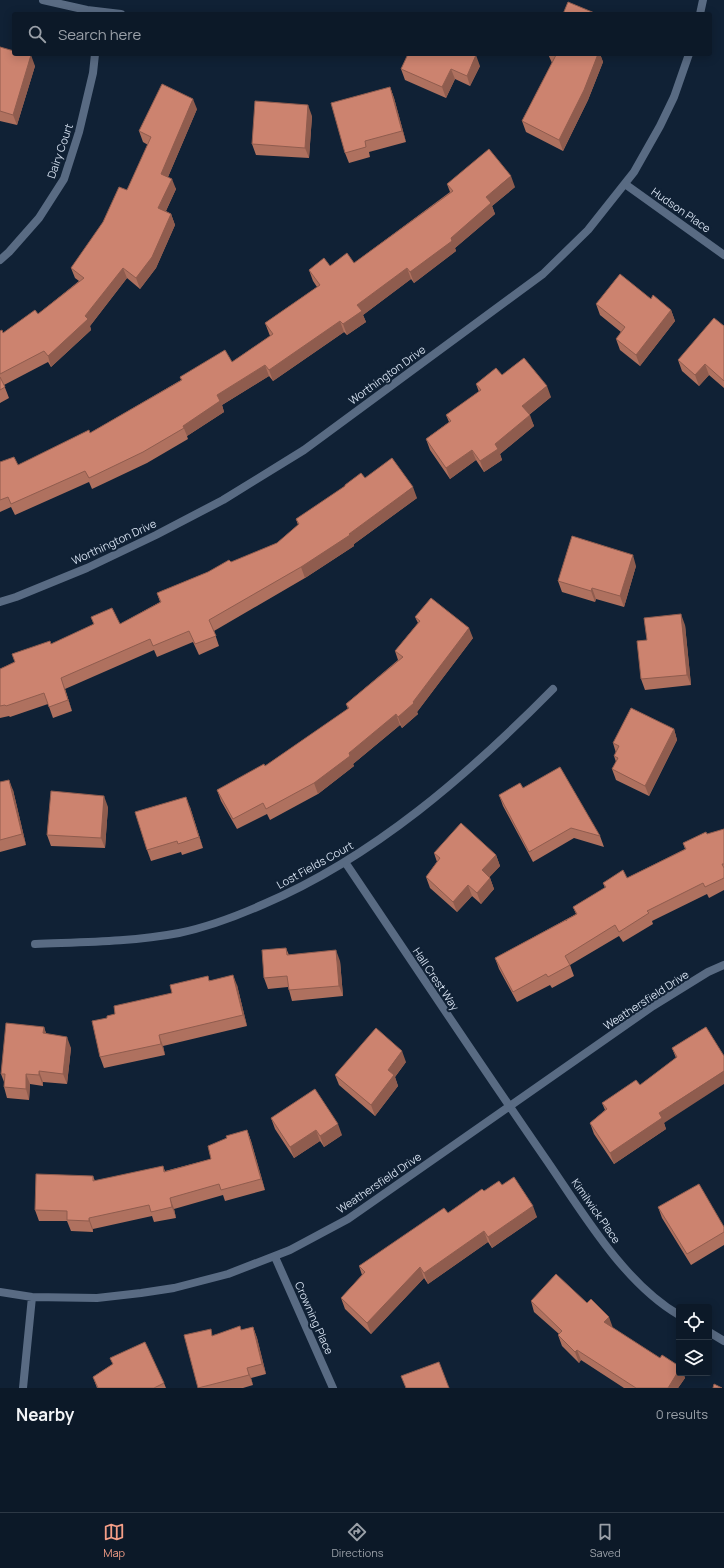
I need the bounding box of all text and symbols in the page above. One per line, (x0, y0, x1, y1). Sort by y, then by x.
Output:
search box (12, 12, 712, 56)
icon: search (26, 23, 48, 45)
text: Search here (58, 24, 141, 45)
street label: Dairy Court (43, 121, 76, 180)
street label: Hudson Place (649, 184, 714, 236)
street label: Worthington Drive (345, 341, 429, 408)
street label: Worthington Drive (69, 515, 159, 568)
street label: Lost Fields Court (274, 837, 356, 892)
street label: Hall Crest Way (410, 944, 463, 1013)
street label: Weathersfield Drive (600, 966, 692, 1033)
street label: Weathersfield Drive (333, 1148, 424, 1216)
street label: Kimilwick Place (568, 1175, 625, 1247)
street label: Crowning Place (292, 1279, 338, 1357)
map controls (676, 1304, 712, 1376)
button: locate (676, 1304, 712, 1340)
button: layers (676, 1340, 712, 1376)
text: Nearby (16, 1403, 74, 1426)
text: 0 results (656, 1405, 708, 1423)
tab: Map (103, 1521, 125, 1560)
tab: Directions (331, 1521, 384, 1560)
tab: Saved (590, 1521, 621, 1560)

